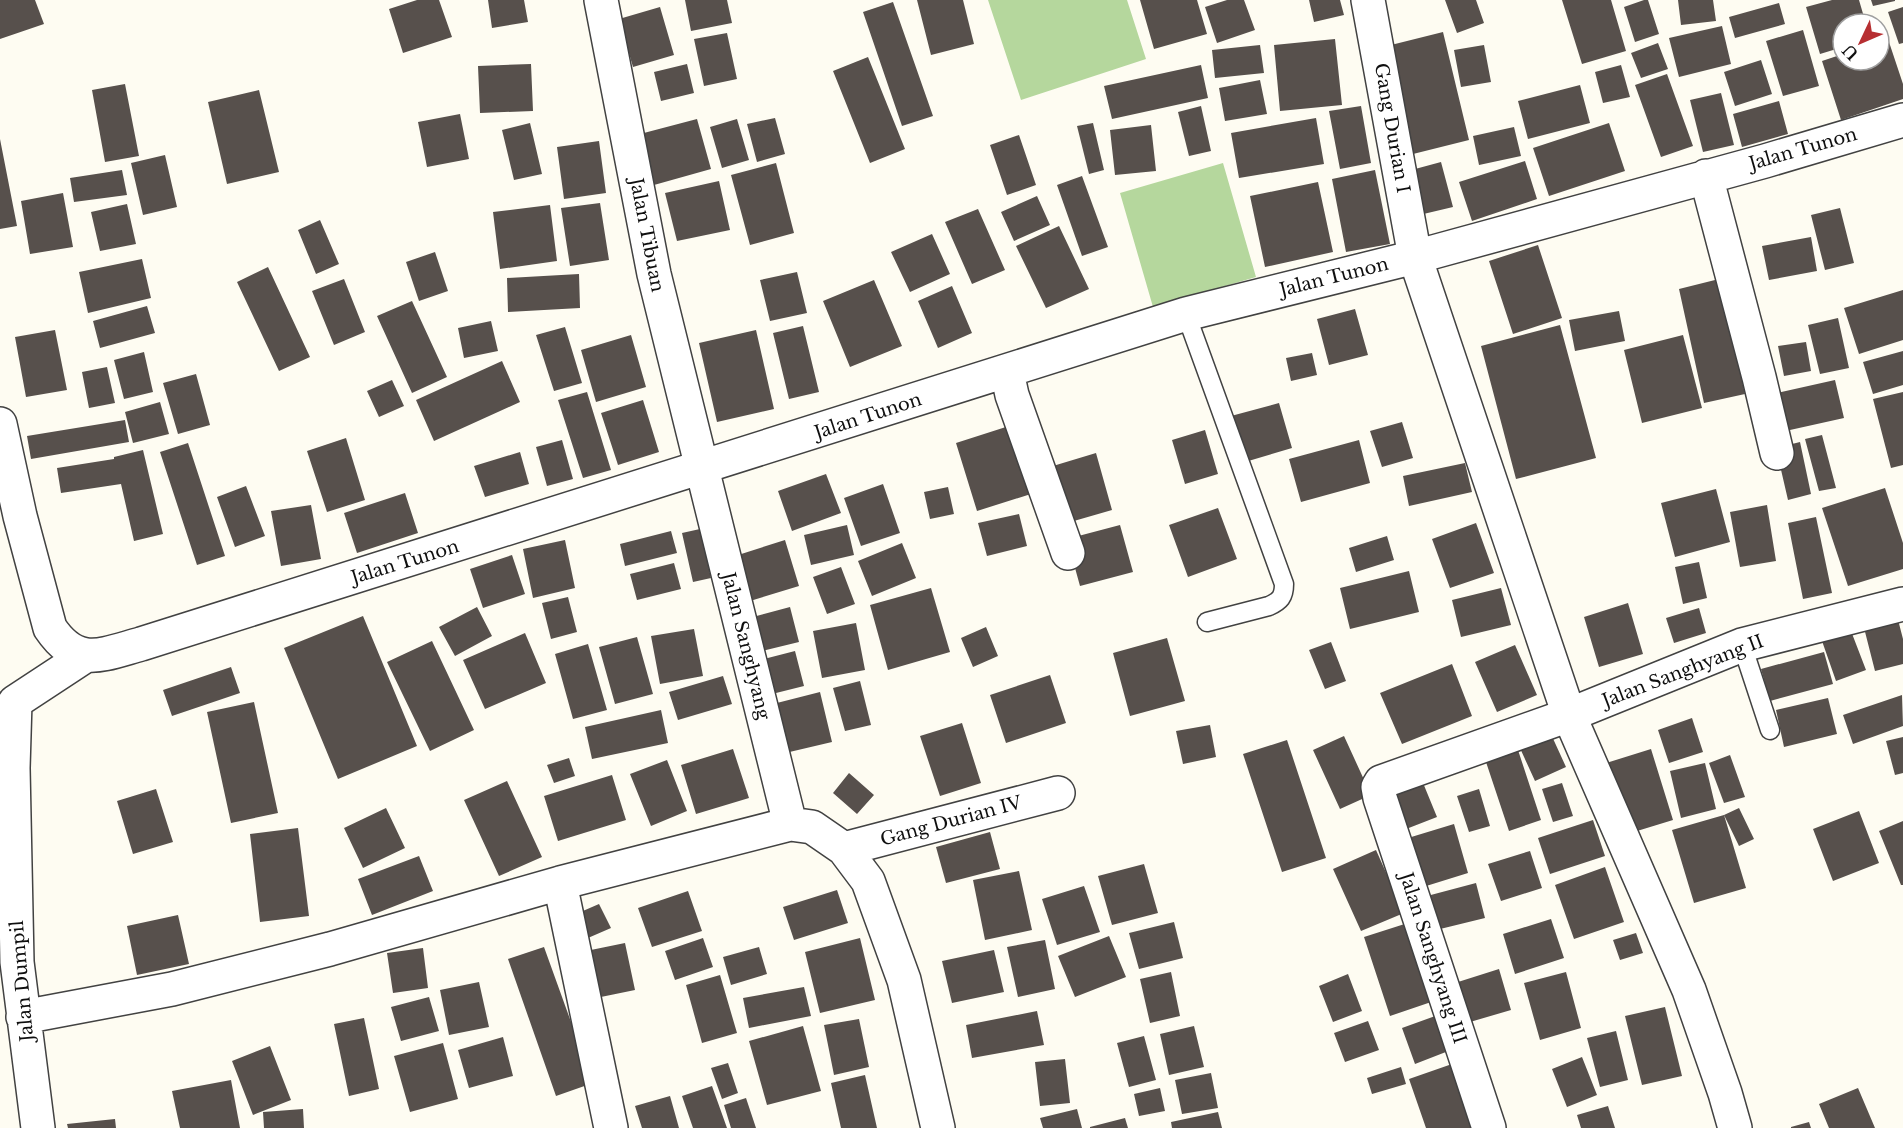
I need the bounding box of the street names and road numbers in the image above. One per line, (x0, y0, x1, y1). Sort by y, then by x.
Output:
street label: Gang Durian I (1370, 61, 1414, 195)
street label: Jalan Tunon (1745, 123, 1860, 175)
street label: Jalan Tibuan (625, 174, 669, 294)
street label: Jalan Tunon (1275, 253, 1391, 302)
street label: Jalan Tunon (810, 388, 924, 444)
street label: Jalan Tunon (347, 535, 461, 589)
street label: Jalan Sanghyang (717, 568, 775, 722)
street label: Jalan Sanghyang II (1597, 630, 1767, 713)
street label: Gang Durian IV (878, 791, 1025, 850)
street label: Jalan Sanghyang III (1394, 868, 1471, 1046)
street label: Jalan Dumpil (6, 919, 38, 1044)

